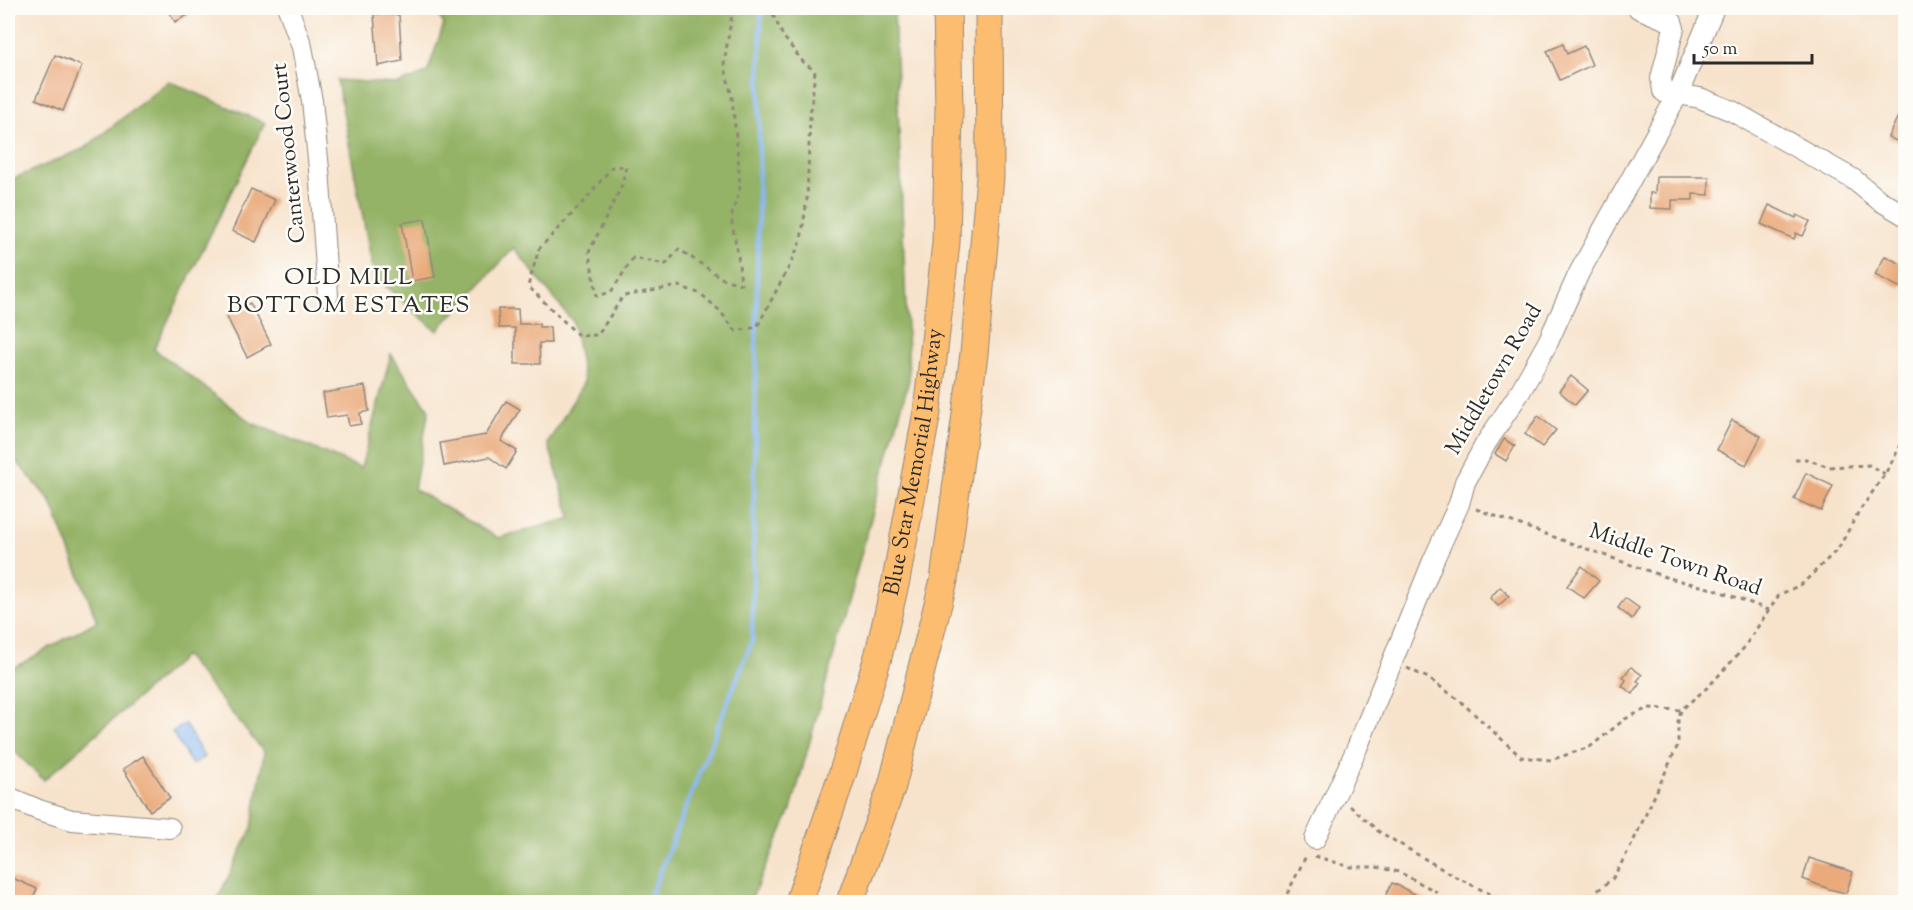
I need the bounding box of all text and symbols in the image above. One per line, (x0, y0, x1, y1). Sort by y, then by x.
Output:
scale bar (1694, 27, 1812, 65)
text: 50 m (1702, 37, 1738, 63)
street label: Canterwood Court (265, 61, 315, 245)
district label: OLD MILL BOTTOM ESTATES (227, 261, 471, 323)
street label: Middletown Road (1439, 299, 1551, 461)
street label: Blue Star Memorial Highway (877, 327, 952, 599)
street label: Middle Town Road (1585, 517, 1765, 605)

